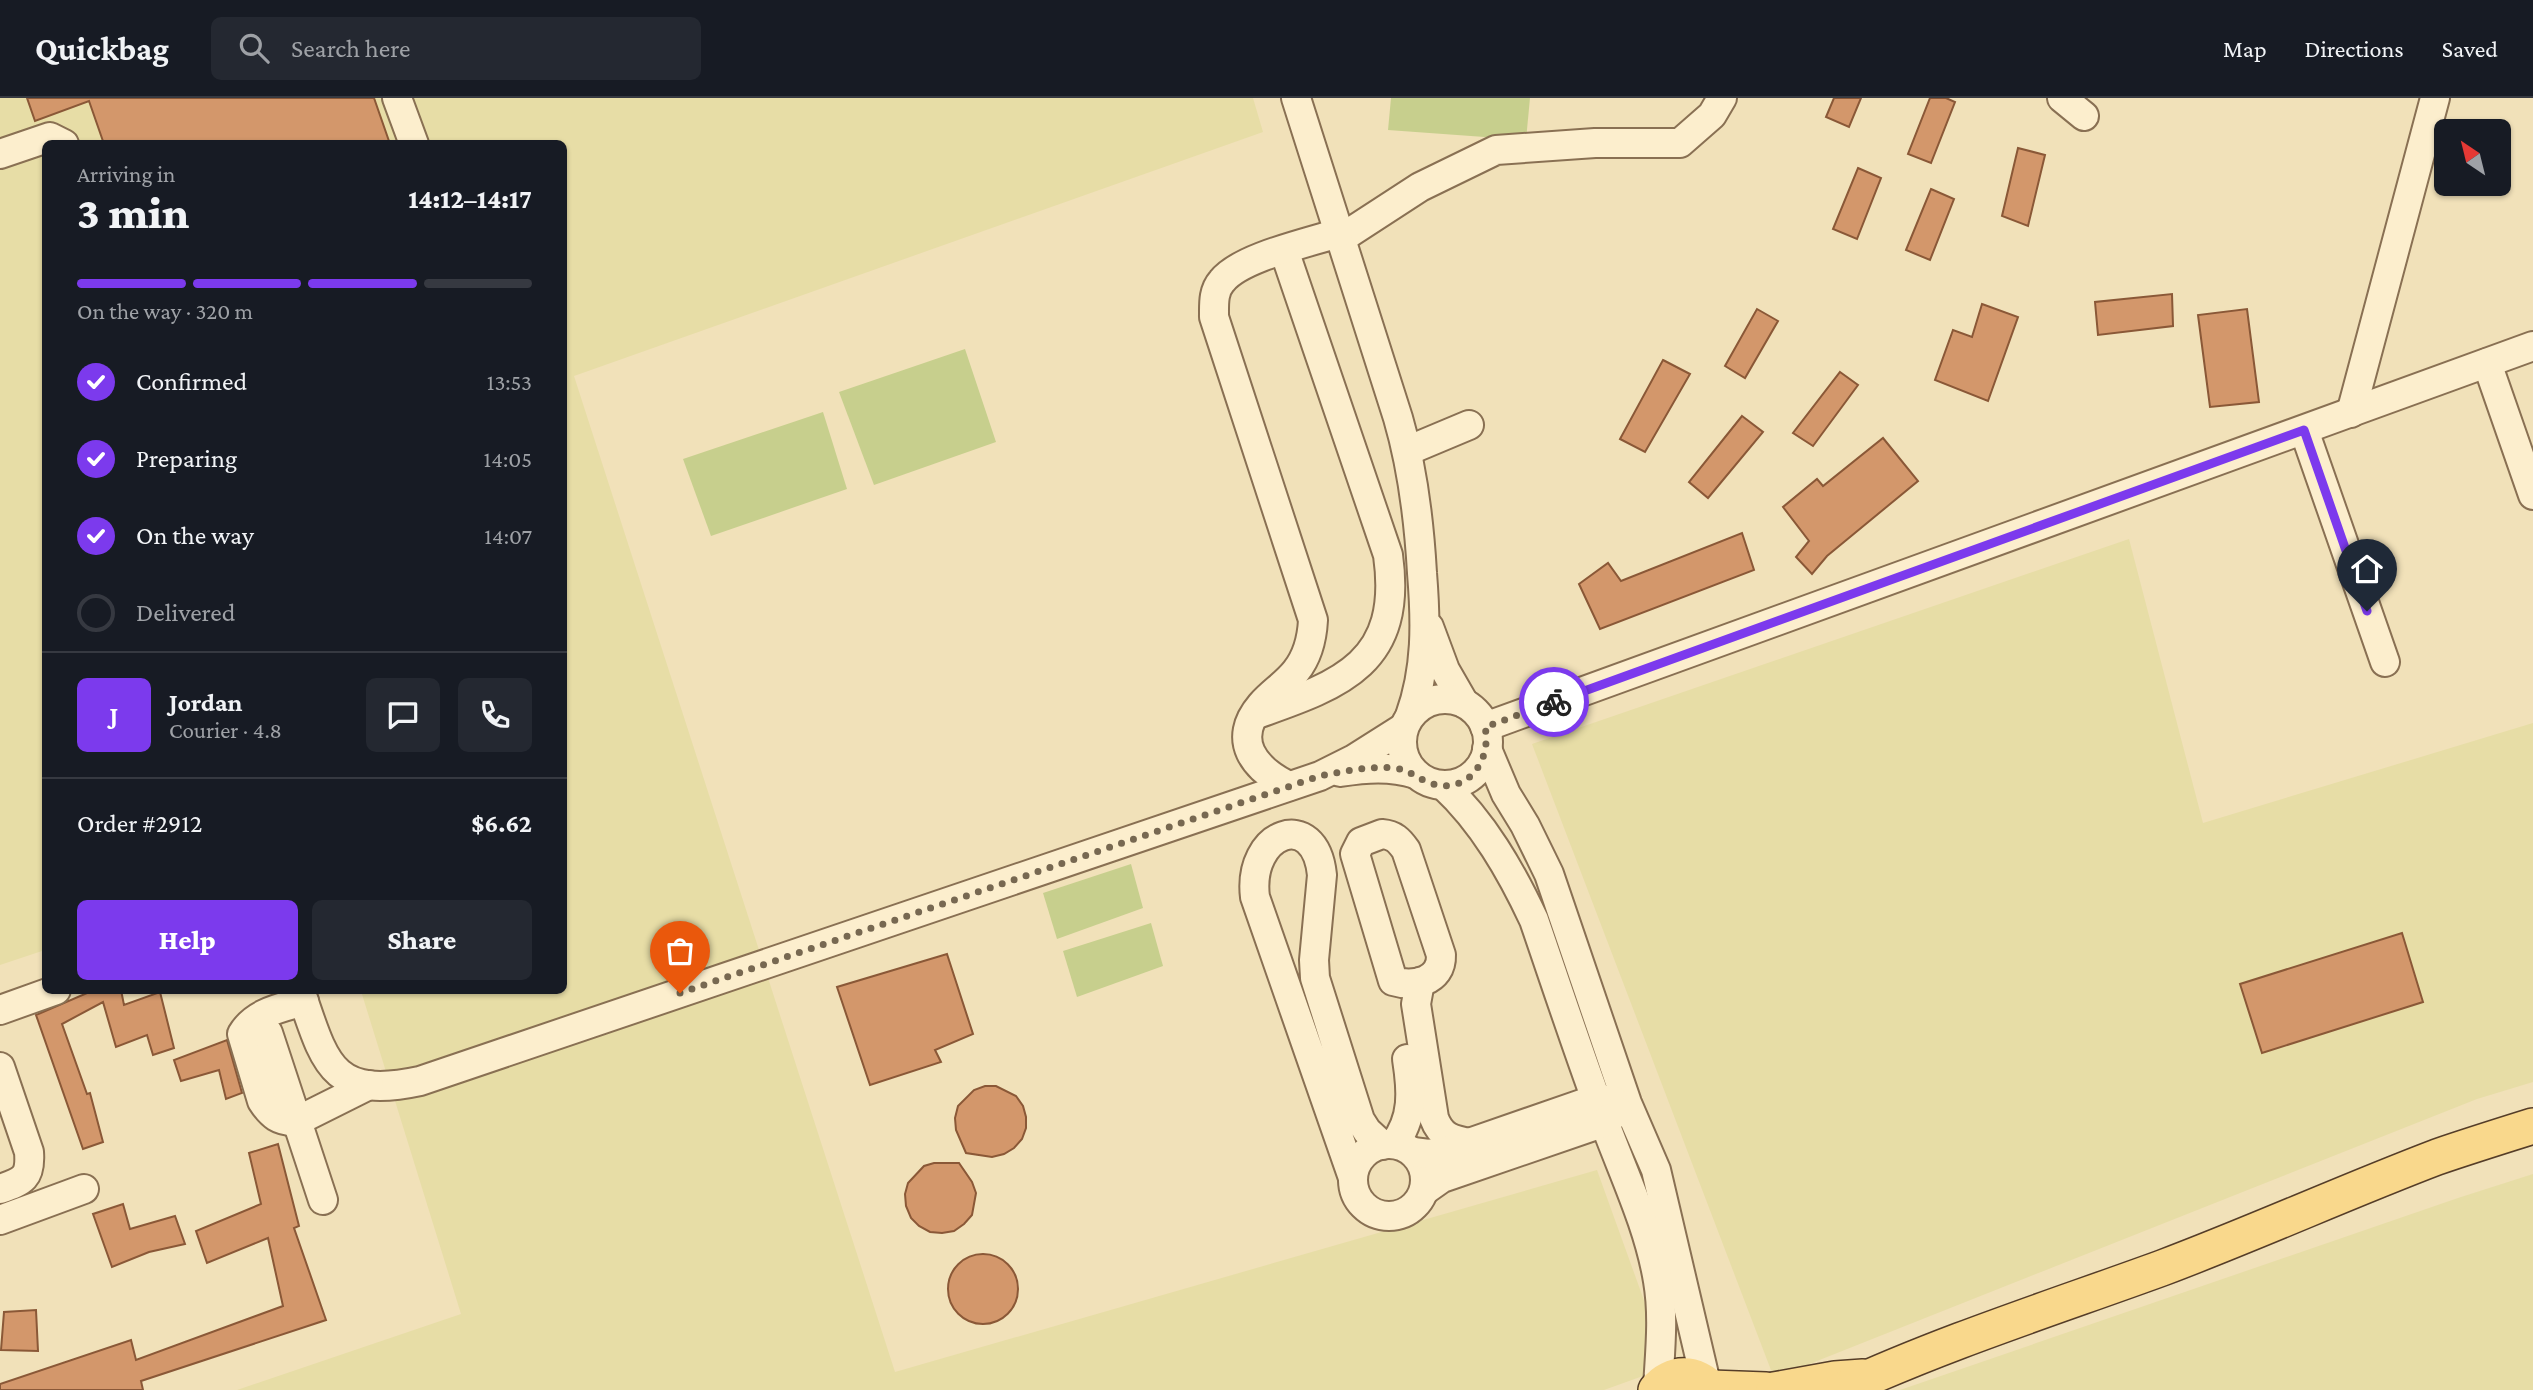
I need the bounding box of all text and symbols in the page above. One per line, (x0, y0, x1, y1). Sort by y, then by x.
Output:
search box (211, 17, 701, 80)
icon: search (235, 29, 273, 67)
text: Quickbag (35, 30, 169, 67)
text: Search here (291, 34, 410, 63)
text: Map (2223, 35, 2267, 62)
text: Directions (2305, 35, 2404, 62)
text: Saved (2442, 35, 2498, 62)
north arrow (2434, 119, 2511, 196)
map controls (2434, 119, 2511, 196)
text: Arriving in (77, 161, 175, 187)
text: 14:12–14:17 (408, 185, 532, 214)
text: 3 min (77, 187, 189, 238)
text: On the way · 320 m (77, 298, 253, 324)
icon: check (77, 363, 115, 401)
text: Confirmed (136, 367, 247, 396)
text: 13:53 (487, 369, 532, 395)
icon: check (77, 440, 115, 478)
text: Preparing (136, 444, 237, 473)
text: 14:05 (484, 446, 532, 472)
icon: check (77, 517, 115, 555)
text: On the way (136, 521, 254, 550)
text: 14:07 (484, 523, 532, 549)
pin (2337, 539, 2397, 611)
icon: home (2348, 550, 2386, 588)
text: Delivered (136, 598, 235, 627)
courier (1519, 667, 1589, 737)
button: chat (366, 678, 440, 752)
button: phone (458, 678, 532, 752)
icon: bike (1535, 683, 1573, 721)
text: Jordan (169, 688, 243, 717)
text: J (110, 701, 118, 730)
text: Courier · 4.8 (169, 717, 282, 743)
text: Order #2912 (77, 809, 202, 838)
text: $6.62 (471, 809, 532, 838)
button: Help (77, 900, 298, 980)
button: Share (312, 900, 532, 980)
pin (650, 921, 710, 993)
icon: bag (661, 932, 699, 970)

